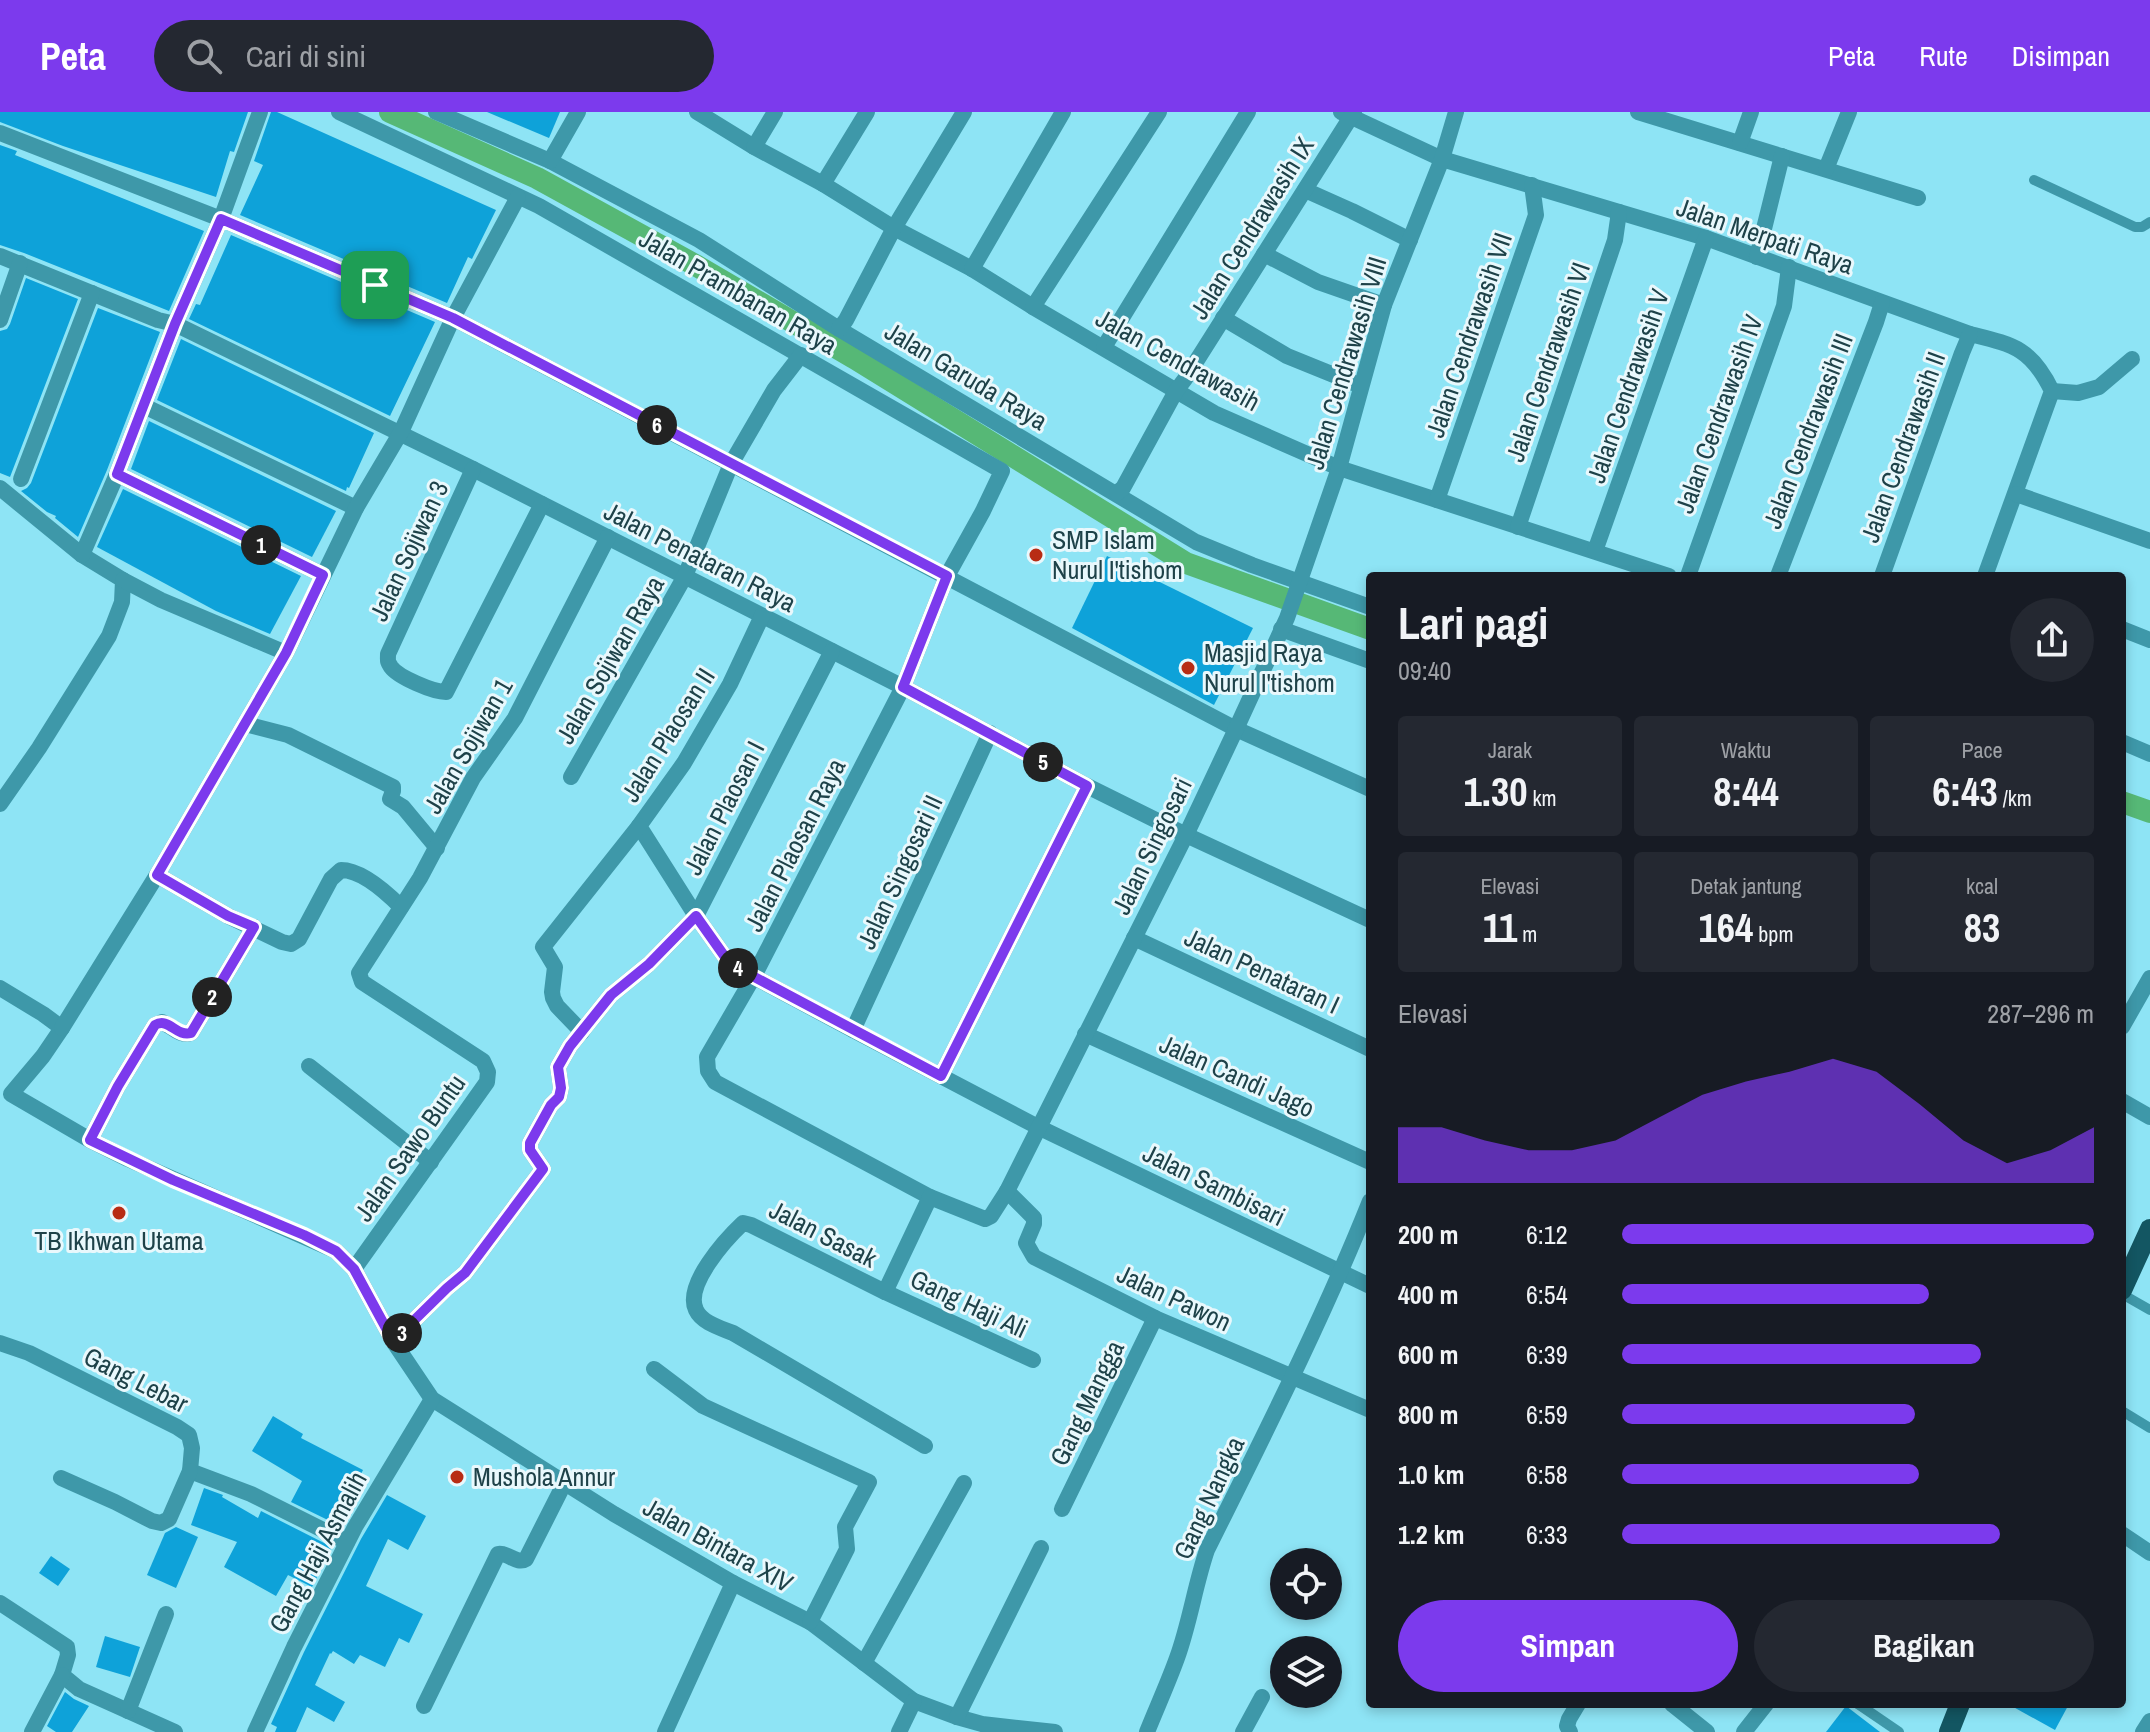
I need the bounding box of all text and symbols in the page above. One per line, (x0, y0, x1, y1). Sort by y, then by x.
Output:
search box (154, 20, 714, 92)
text: Peta (40, 31, 106, 82)
icon: search (182, 34, 226, 78)
text: Cari di sini (246, 36, 366, 76)
text: Peta (1828, 37, 1875, 75)
text: Rute (1919, 37, 1968, 75)
text: Disimpan (2012, 37, 2110, 75)
street label: Jalan Cendrawasih IX (1181, 129, 1322, 325)
street label: Jalan Merpati Raya (1672, 189, 1858, 282)
street label: Jalan Prambanan Raya (633, 221, 844, 362)
street label: Jalan Cendrawasih VII (1417, 228, 1520, 442)
pin (341, 251, 409, 319)
street label: Jalan Cendrawasih VIII (1297, 252, 1394, 473)
street label: Jalan Cendrawasih VI (1497, 258, 1598, 466)
icon: arrive (353, 263, 397, 307)
street label: Jalan Cendrawasih V (1578, 284, 1677, 487)
street label: Jalan Cendrawasih (1090, 300, 1267, 419)
street label: Jalan Cendrawasih IV (1666, 309, 1771, 518)
street label: Jalan Garuda Raya (879, 313, 1054, 438)
street label: Jalan Cendrawasih III (1754, 328, 1861, 533)
street label: Jalan Cendrawasih II (1852, 347, 1953, 547)
pin: 6 (637, 405, 677, 445)
text: 6 (652, 410, 662, 440)
street label: Jalan Sojiwan 3 (361, 475, 456, 626)
street label: Jalan Penataran Raya (598, 493, 802, 620)
place label: SMP Islam Nurul I'tishom (1052, 522, 1183, 587)
pin: 1 (241, 525, 281, 565)
text: 1 (256, 530, 266, 560)
marker: SMP Islam Nurul I'tishom (1027, 546, 1045, 564)
street label: Jalan Sojiwan Raya (547, 569, 672, 750)
text: Lari pagi (1398, 593, 1548, 653)
button: share (2010, 598, 2094, 682)
place label: Masjid Raya Nurul I'tishom (1204, 635, 1335, 700)
text: 09:40 (1398, 653, 1451, 688)
marker: Masjid Raya Nurul I'tishom (1179, 659, 1197, 677)
street label: Jalan Plaosan II (613, 661, 723, 808)
street label: Jalan Sojiwan 1 (415, 672, 520, 820)
street label: Jalan Plaosan I (675, 735, 772, 881)
text: Jarak (1488, 735, 1532, 765)
text: Waktu (1721, 735, 1771, 765)
text: Pace (1961, 735, 2003, 765)
pin: 5 (1023, 742, 1063, 782)
text: 5 (1038, 747, 1048, 777)
street label: Jalan Plaosan Raya (736, 752, 853, 937)
text: 1.30 (1464, 765, 1527, 818)
text: 8:44 (1713, 765, 1779, 818)
text: 6:43 (1932, 765, 1998, 818)
street label: Jalan Singosari (1103, 772, 1200, 920)
text: km (1527, 783, 1556, 813)
text: /km (1998, 783, 2032, 813)
street label: Jalan Singosari II (849, 789, 950, 954)
text: Elevasi (1480, 871, 1540, 901)
text: Detak jantung (1690, 871, 1802, 901)
text: kcal (1966, 871, 1998, 901)
text: 11 (1483, 901, 1517, 954)
text: 164 (1699, 901, 1753, 954)
text: 83 (1964, 901, 2000, 954)
street label: Jalan Penataran I (1179, 919, 1345, 1022)
text: m (1517, 919, 1537, 949)
text: bpm (1753, 919, 1793, 949)
pin: 4 (718, 948, 758, 988)
text: 4 (733, 953, 743, 983)
pin: 2 (192, 977, 232, 1017)
text: 2 (207, 982, 217, 1012)
text: Elevasi (1398, 996, 1468, 1031)
text: 287–296 m (1987, 996, 2094, 1031)
street label: Jalan Candi Jago (1154, 1026, 1320, 1125)
street label: Jalan Sawo Buntu (346, 1067, 473, 1228)
street label: Jalan Sambisari (1137, 1135, 1291, 1234)
street label: Jalan Sasak (764, 1192, 883, 1276)
marker: TB Ikhwan Utama (110, 1204, 128, 1222)
text: 200 m (1398, 1217, 1458, 1252)
text: 6:12 (1526, 1217, 1568, 1252)
place label: TB Ikhwan Utama (34, 1223, 204, 1258)
street label: Jalan Pawon (1111, 1256, 1237, 1339)
street label: Gang Haji Ali (905, 1261, 1034, 1346)
text: 400 m (1398, 1277, 1458, 1312)
text: 6:54 (1526, 1277, 1568, 1312)
pin: 3 (382, 1313, 422, 1353)
text: 3 (397, 1318, 407, 1348)
street label: Gang Mangga (1041, 1334, 1132, 1471)
text: 600 m (1398, 1337, 1458, 1372)
text: 6:39 (1526, 1337, 1568, 1372)
street label: Gang Lebar (78, 1338, 194, 1421)
text: 800 m (1398, 1397, 1458, 1432)
text: 6:59 (1526, 1397, 1568, 1432)
street label: Gang Nangka (1165, 1431, 1252, 1565)
text: 1.0 km (1398, 1457, 1464, 1492)
text: 6:58 (1526, 1457, 1568, 1492)
place label: Mushola Annur (473, 1459, 615, 1494)
street label: Gang Haji Asmalih (260, 1465, 375, 1638)
marker: Mushola Annur (448, 1468, 466, 1486)
street label: Jalan Bintara XIV (637, 1489, 800, 1600)
text: 1.2 km (1398, 1517, 1464, 1552)
text: 6:33 (1526, 1517, 1568, 1552)
map controls (1270, 1548, 1342, 1708)
button: locate (1270, 1548, 1342, 1620)
button: Simpan (1398, 1600, 1738, 1692)
button: Bagikan (1754, 1600, 2094, 1692)
button: layers (1270, 1636, 1342, 1708)

